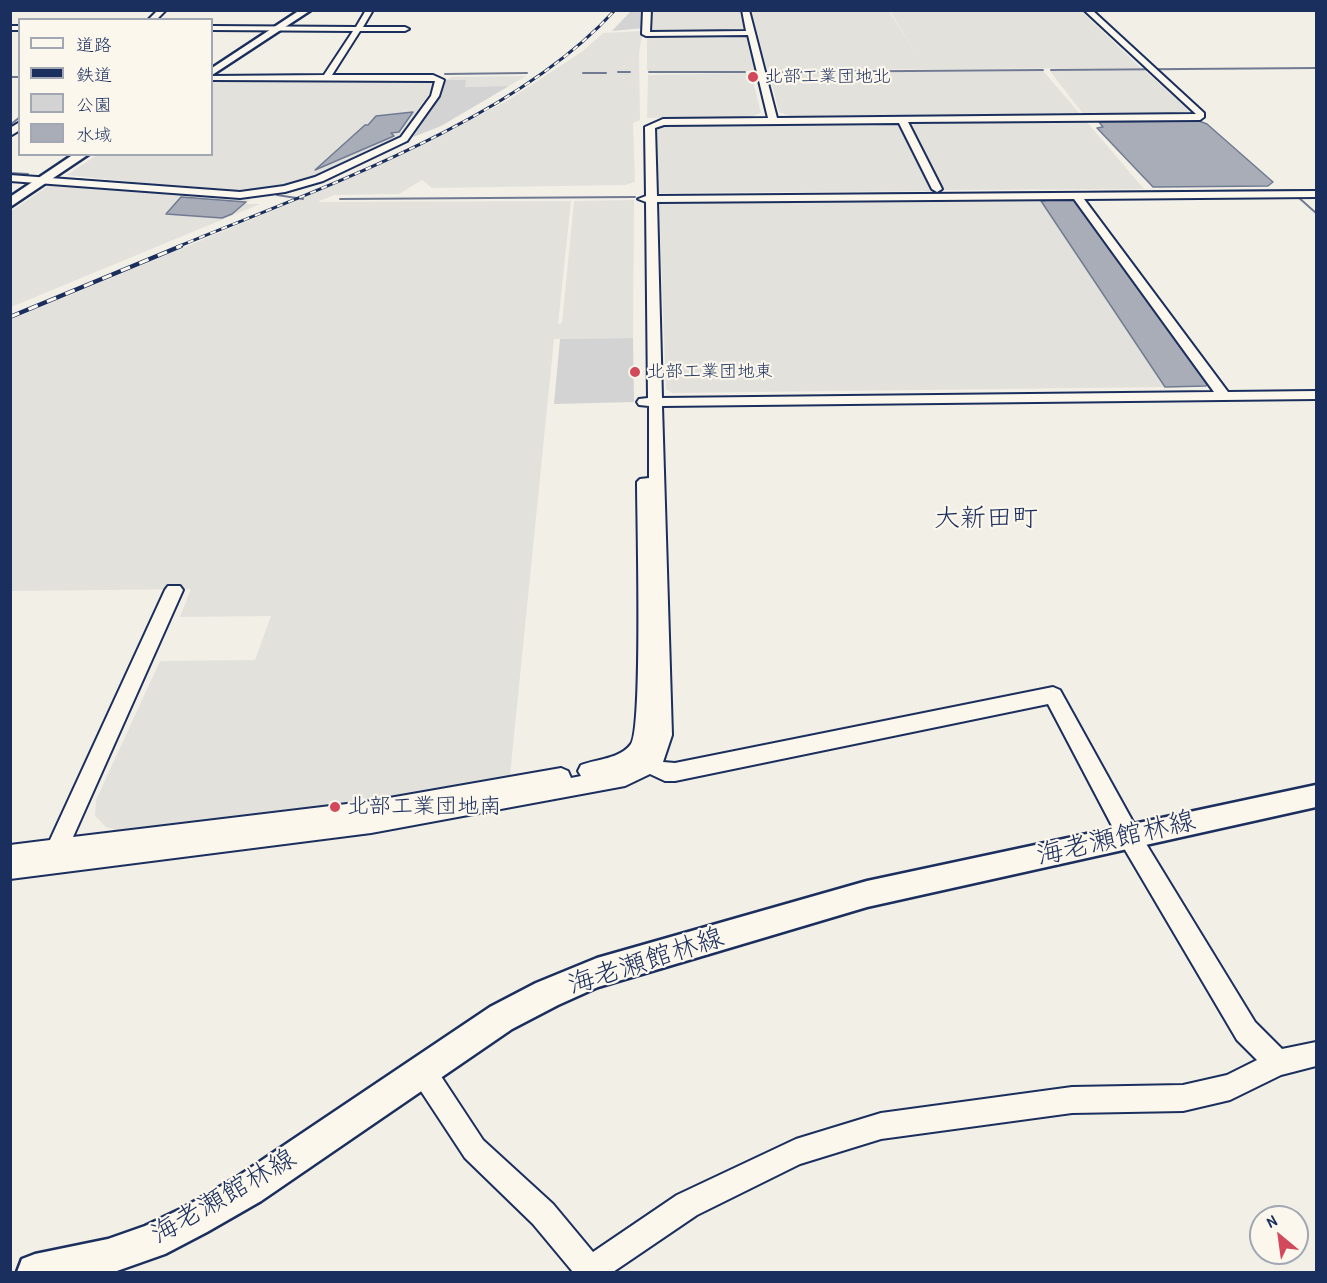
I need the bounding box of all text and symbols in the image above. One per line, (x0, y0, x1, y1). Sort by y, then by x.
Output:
legend (18, 18, 213, 156)
text: 道路 (76, 32, 112, 57)
text: 鉄道 (76, 62, 112, 87)
place label: 北部工業団地北 (765, 66, 891, 88)
marker: 北部工業団地北 (746, 70, 760, 84)
text: 公園 (76, 92, 112, 117)
text: 水域 (76, 122, 112, 147)
place label: 北部工業団地東 (647, 361, 773, 383)
marker: 北部工業団地東 (628, 365, 642, 379)
district label: 大新田町 (934, 503, 1038, 535)
place label: 北部工業団地南 (347, 794, 501, 820)
marker: 北部工業団地南 (328, 800, 342, 814)
street label: 海老瀬館林線 (1033, 805, 1199, 873)
street label: 海老瀬館林線 (564, 922, 728, 1002)
street label: 海老瀬館林線 (146, 1142, 302, 1252)
north arrow (1249, 1205, 1309, 1265)
text: N (1262, 1209, 1280, 1233)

